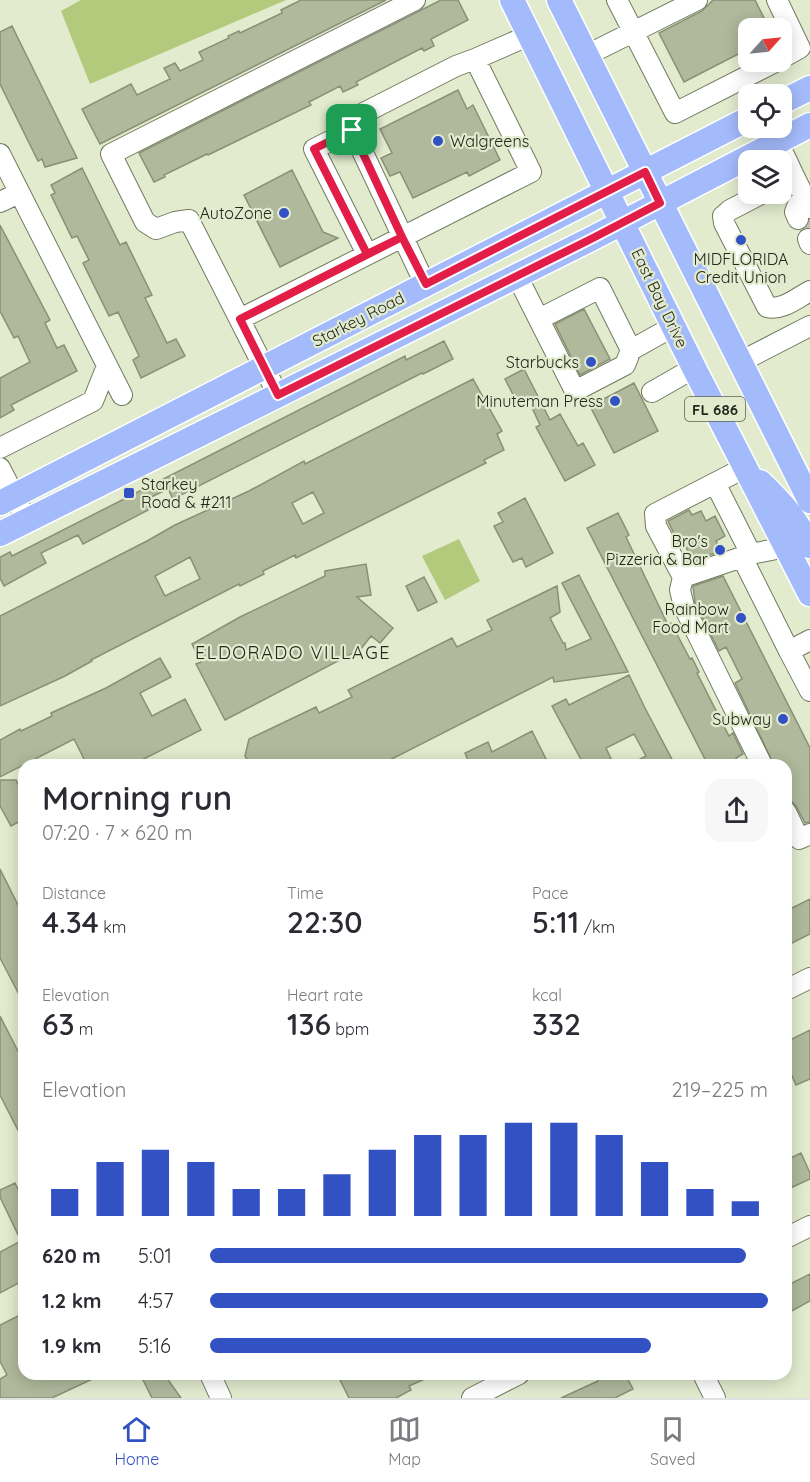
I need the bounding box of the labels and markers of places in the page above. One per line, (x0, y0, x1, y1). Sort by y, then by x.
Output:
pin (326, 104, 377, 155)
place label: Walgreens (450, 131, 529, 151)
marker: Walgreens (431, 134, 445, 148)
place label: AutoZone (200, 203, 272, 223)
marker: AutoZone (277, 206, 291, 220)
marker: MIDFLORIDA Credit Union (734, 233, 748, 247)
place label: MIDFLORIDA Credit Union (694, 249, 788, 287)
place label: Starbucks (506, 352, 579, 372)
marker: Starbucks (584, 355, 598, 369)
place label: Minuteman Press (476, 391, 603, 411)
marker: Minuteman Press (608, 394, 622, 408)
place label: Starkey Road & #211 (141, 474, 231, 512)
marker: Starkey Road & #211 (122, 486, 136, 500)
place label: Bro's Pizzeria & Bar (606, 531, 708, 569)
marker: Bro's Pizzeria & Bar (713, 543, 727, 557)
place label: Rainbow Food Mart (652, 599, 729, 637)
marker: Rainbow Food Mart (734, 611, 748, 625)
place label: Subway (712, 709, 771, 729)
marker: Subway (776, 712, 790, 726)

